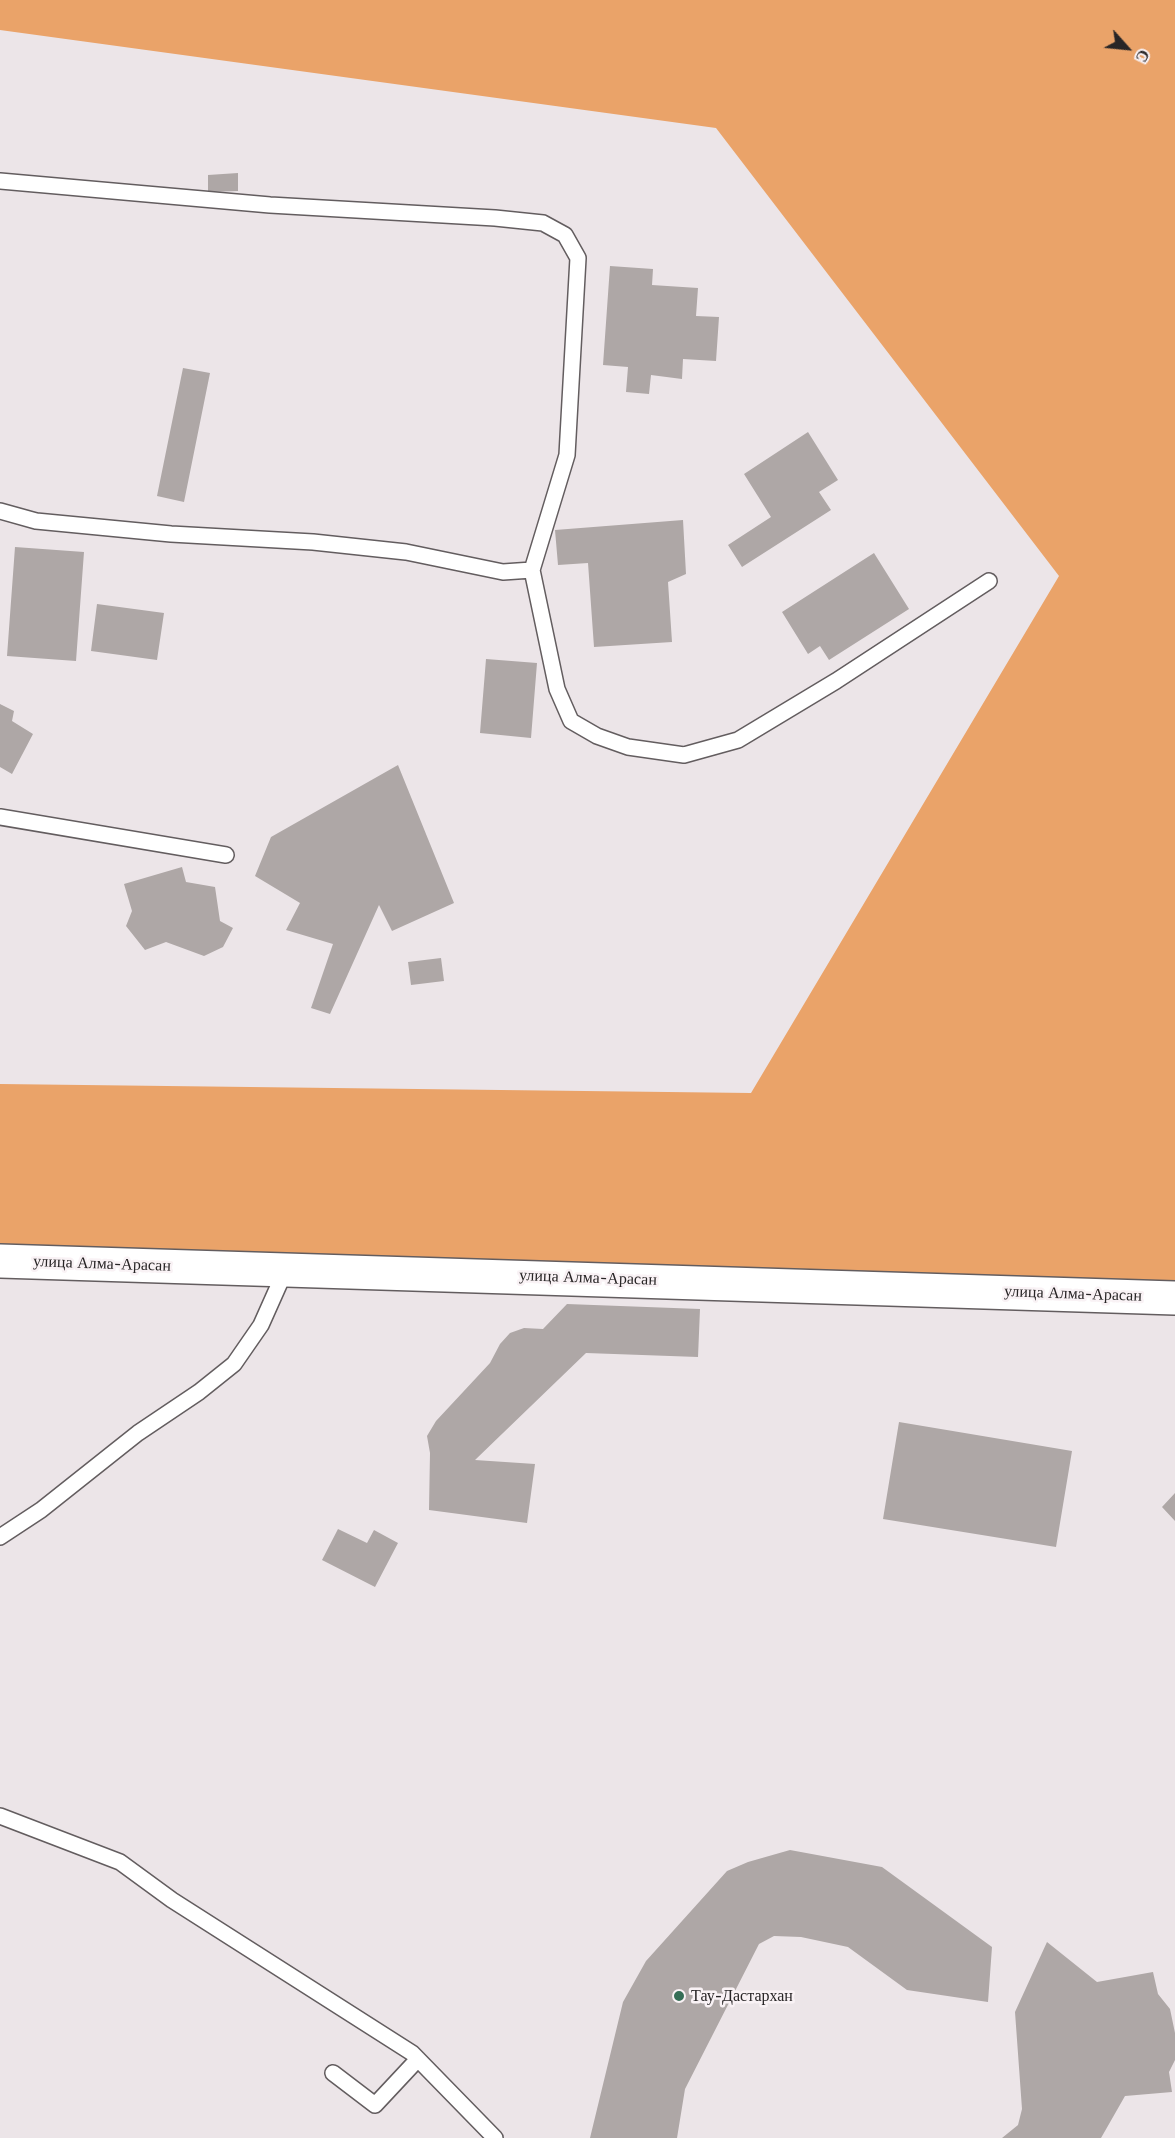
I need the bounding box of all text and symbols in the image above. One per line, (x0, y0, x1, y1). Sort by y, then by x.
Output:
north arrow (1097, 18, 1157, 78)
text: С (1132, 46, 1155, 66)
street label: улица Алма-Арасан (33, 1252, 171, 1276)
street label: улица Алма-Арасан (519, 1266, 657, 1290)
street label: улица Алма-Арасан (1004, 1282, 1142, 1306)
place label: Тау-Дастархан (691, 1986, 793, 2006)
marker: Тау-Дастархан (672, 1989, 686, 2003)

